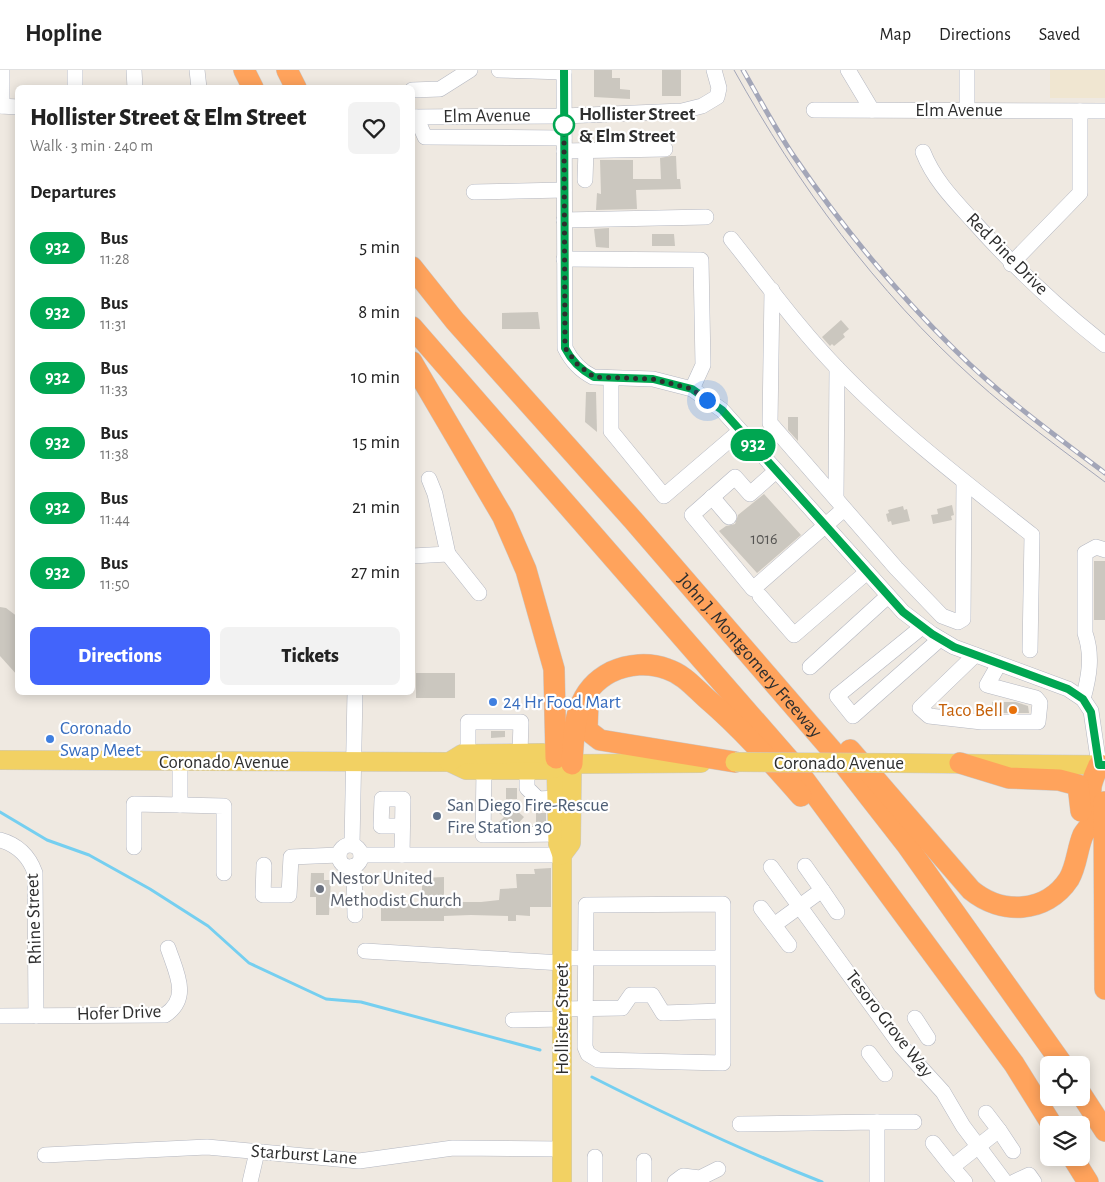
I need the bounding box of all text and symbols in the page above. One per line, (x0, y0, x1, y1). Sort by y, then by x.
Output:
text: Hopline (25, 22, 102, 46)
text: Map (880, 26, 911, 44)
text: Directions (939, 26, 1011, 44)
text: Saved (1039, 26, 1080, 44)
street label: Elm Avenue (915, 101, 1003, 120)
button: heart (348, 102, 400, 154)
place label: Hollister Street & Elm Street (579, 105, 696, 146)
text: Hollister Street & Elm Street (30, 106, 306, 130)
street label: Elm Avenue (443, 106, 531, 126)
marker: Hollister Street & Elm Street (553, 114, 575, 136)
text: Walk · 3 min · 240 m (30, 138, 153, 154)
text: Departures (30, 183, 116, 202)
street label: Red Pine Drive (962, 209, 1052, 299)
text: Bus (100, 229, 128, 248)
text: 5 min (359, 238, 400, 257)
text: 932 (45, 239, 70, 257)
text: 11:28 (100, 251, 130, 267)
text: Bus (100, 294, 128, 313)
text: 8 min (358, 303, 400, 322)
text: 932 (45, 304, 70, 322)
text: 11:31 (100, 316, 127, 332)
text: Bus (100, 359, 128, 378)
text: 10 min (351, 368, 400, 387)
text: 932 (45, 369, 70, 387)
text: 11:33 (100, 381, 128, 397)
your location (695, 388, 720, 413)
text: Bus (100, 424, 128, 443)
line badge: 932 (724, 429, 782, 461)
text: 15 min (353, 433, 400, 452)
text: 932 (45, 434, 70, 452)
text: 932 (741, 436, 765, 454)
text: 11:38 (100, 446, 129, 462)
text: Bus (100, 489, 128, 508)
text: 21 min (352, 498, 400, 517)
text: 932 (45, 499, 70, 517)
text: 11:44 (100, 511, 130, 527)
house number: 1016 (751, 531, 777, 547)
text: Bus (100, 554, 128, 573)
text: 27 min (351, 563, 400, 582)
text: 932 (45, 564, 70, 582)
street label: John J. Montgomery Freeway (674, 570, 826, 741)
text: 11:50 (100, 576, 130, 592)
button: Directions (30, 627, 210, 685)
button: Tickets (220, 627, 400, 685)
place label: 24 Hr Food Mart (503, 693, 621, 712)
marker: 24 Hr Food Mart (487, 696, 499, 708)
place label: Taco Bell (938, 701, 1003, 720)
marker: Taco Bell (1007, 704, 1019, 716)
place label: Coronado Swap Meet (60, 719, 141, 760)
marker: Coronado Swap Meet (44, 733, 56, 745)
street label: Coronado Avenue (159, 753, 289, 772)
street label: Coronado Avenue (774, 754, 904, 773)
place label: San Diego Fire-Rescue Fire Station 30 (447, 796, 609, 837)
marker: San Diego Fire-Rescue Fire Station 30 (431, 810, 443, 822)
place label: Nestor United Methodist Church (330, 869, 462, 910)
street label: Rhine Street (23, 873, 45, 965)
marker: Nestor United Methodist Church (314, 883, 326, 895)
street label: Hollister Street (553, 963, 572, 1075)
street label: Tesoro Grove Way (841, 967, 937, 1081)
street label: Hofer Drive (76, 1002, 162, 1024)
map controls (1040, 1056, 1090, 1166)
button: locate (1040, 1056, 1090, 1106)
button: layers (1040, 1116, 1090, 1166)
street label: Starburst Lane (250, 1142, 358, 1168)

